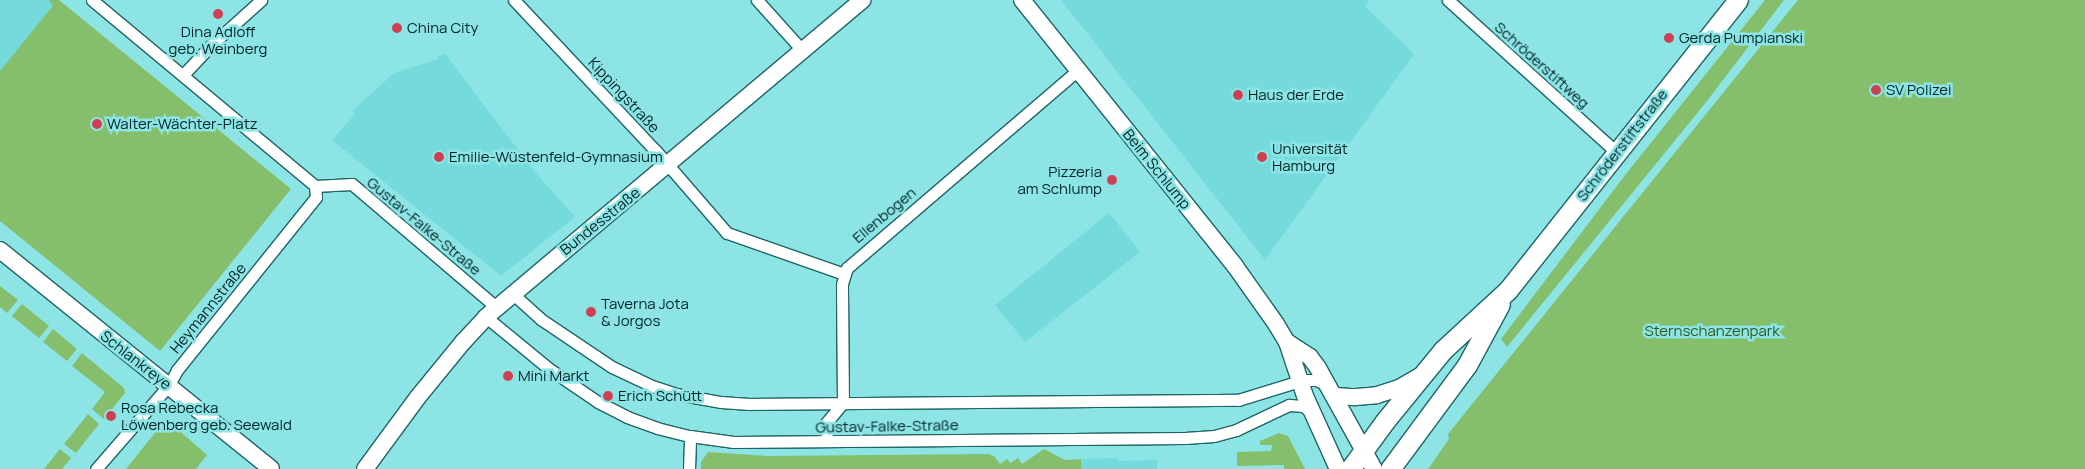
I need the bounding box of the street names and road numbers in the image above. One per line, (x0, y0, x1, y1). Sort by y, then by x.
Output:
street label: Schröderstiftweg (1491, 18, 1593, 112)
street label: Kippingstraße (585, 54, 663, 136)
street label: Schröderstiftstraße (1573, 85, 1671, 205)
street label: Beim Schlump (1119, 125, 1195, 213)
street label: Gustav-Falke-Straße (363, 173, 485, 279)
street label: Bundesstraße (556, 183, 644, 259)
street label: Ellenbogen (849, 183, 919, 247)
street label: Heymannstraße (166, 259, 250, 357)
street label: Schlankreye (97, 327, 175, 393)
street label: Gustav-Falke-Straße (815, 416, 959, 436)

